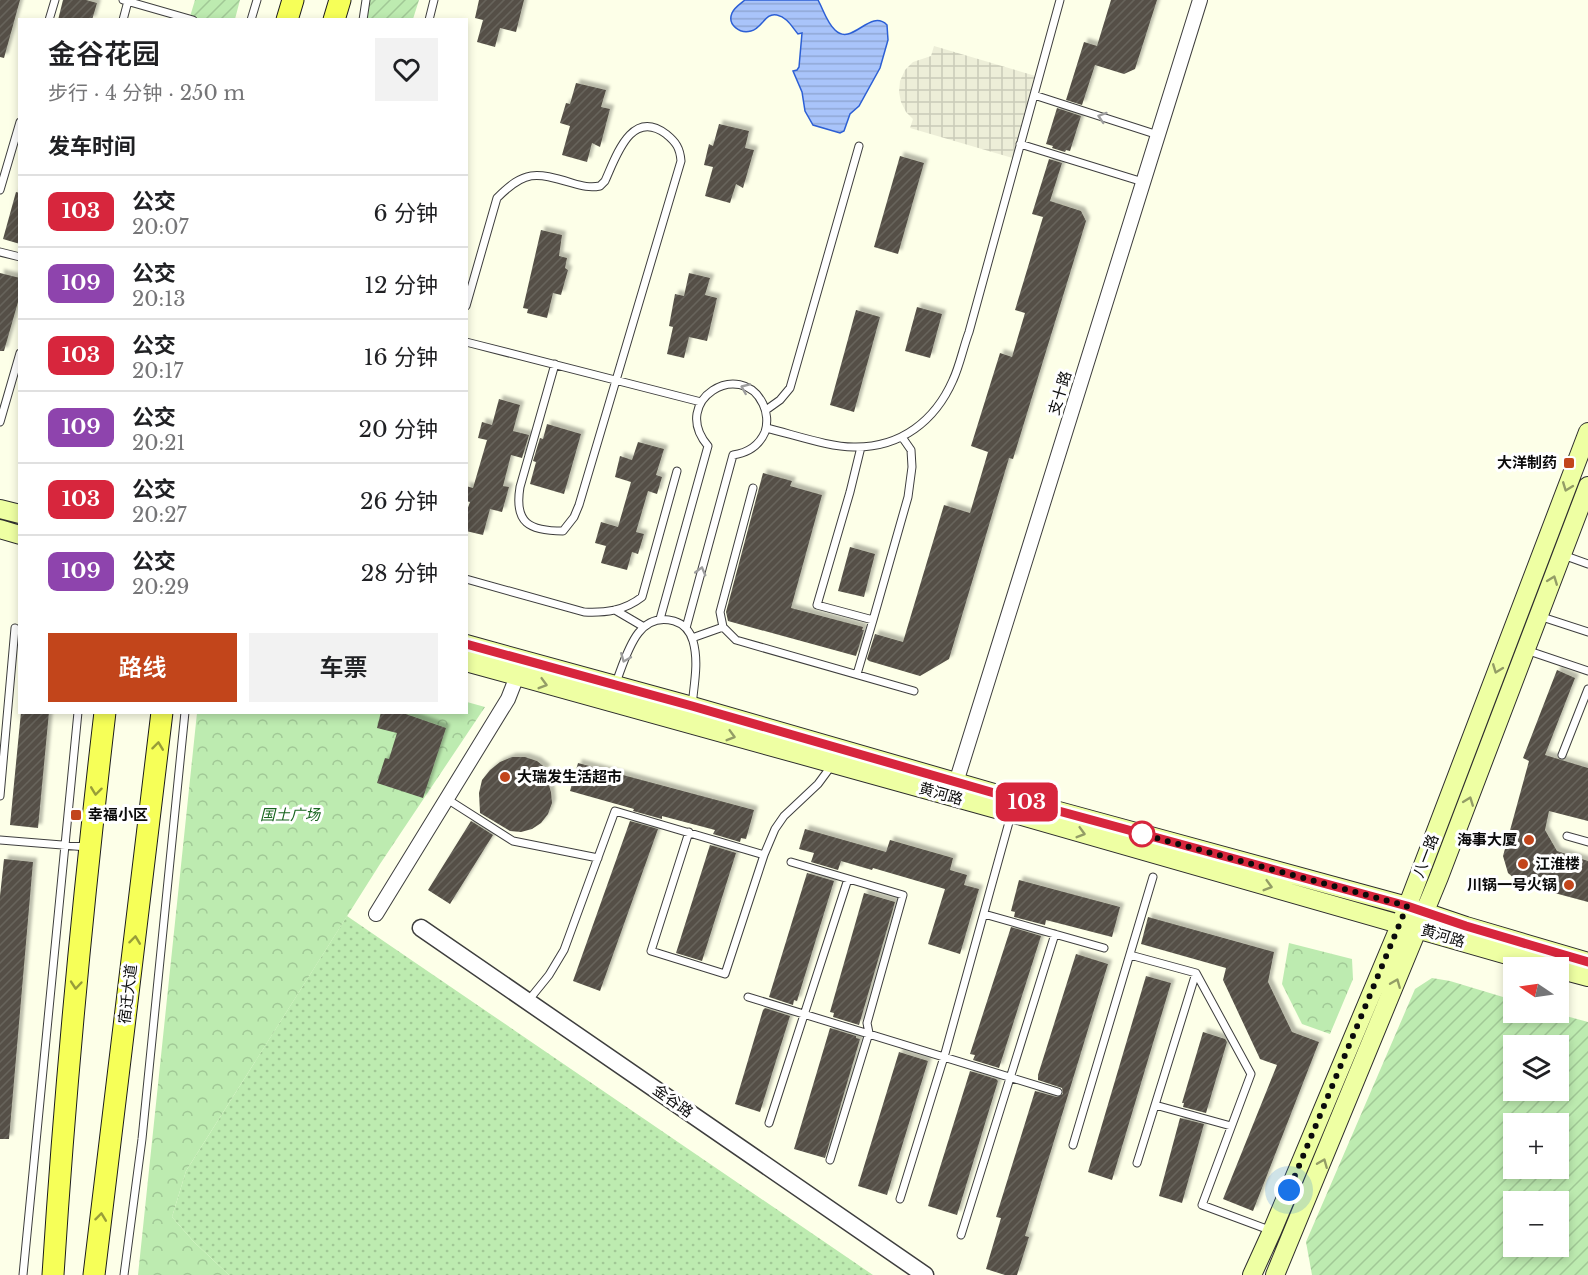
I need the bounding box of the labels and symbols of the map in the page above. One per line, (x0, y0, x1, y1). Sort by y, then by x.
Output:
one-way arrow (1097, 111, 1108, 124)
street label: 支十路 (1044, 369, 1075, 417)
one-way arrow (740, 384, 751, 396)
place label: 大洋制药 (1497, 453, 1557, 472)
marker: 大洋制药 (1562, 456, 1576, 470)
one-way arrow (1562, 480, 1574, 491)
one-way arrow (694, 566, 707, 576)
one-way arrow (1545, 575, 1558, 586)
one-way arrow (620, 652, 633, 663)
one-way arrow (1492, 663, 1505, 674)
one-way arrow (538, 676, 548, 689)
one-way arrow (725, 729, 736, 741)
one-way arrow (151, 742, 164, 751)
place label: 大瑞发生活超市 (517, 767, 622, 786)
marker: 大瑞发生活超市 (498, 770, 512, 784)
street label: 黄河路 (917, 778, 965, 809)
line badge: 103 (992, 782, 1062, 822)
one-way arrow (90, 787, 103, 796)
one-way arrow (1461, 797, 1474, 807)
place label: 幸福小区 (88, 805, 148, 824)
park label: 国土广场 (260, 805, 322, 824)
marker: 幸福小区 (69, 808, 83, 822)
unlabelled marker (1129, 821, 1155, 847)
one-way arrow (1075, 826, 1086, 838)
place label: 海事大厦 (1457, 830, 1517, 849)
street label: 八一路 (1409, 831, 1442, 880)
marker: 海事大厦 (1522, 833, 1536, 847)
place label: 江淮楼 (1535, 854, 1580, 873)
marker: 江淮楼 (1516, 857, 1530, 871)
place label: 川锅一号火锅 (1467, 875, 1557, 894)
marker: 川锅一号火锅 (1562, 878, 1576, 892)
one-way arrow (1263, 879, 1273, 892)
street label: 黄河路 (1419, 920, 1467, 951)
one-way arrow (128, 935, 140, 944)
north arrow (1503, 957, 1569, 1023)
street label: 宿迁大道 (114, 963, 141, 1025)
one-way arrow (1389, 978, 1401, 989)
one-way arrow (70, 981, 83, 990)
street label: 金谷路 (649, 1080, 697, 1121)
one-way arrow (1315, 1158, 1328, 1169)
your location (1274, 1175, 1304, 1205)
one-way arrow (94, 1212, 107, 1221)

